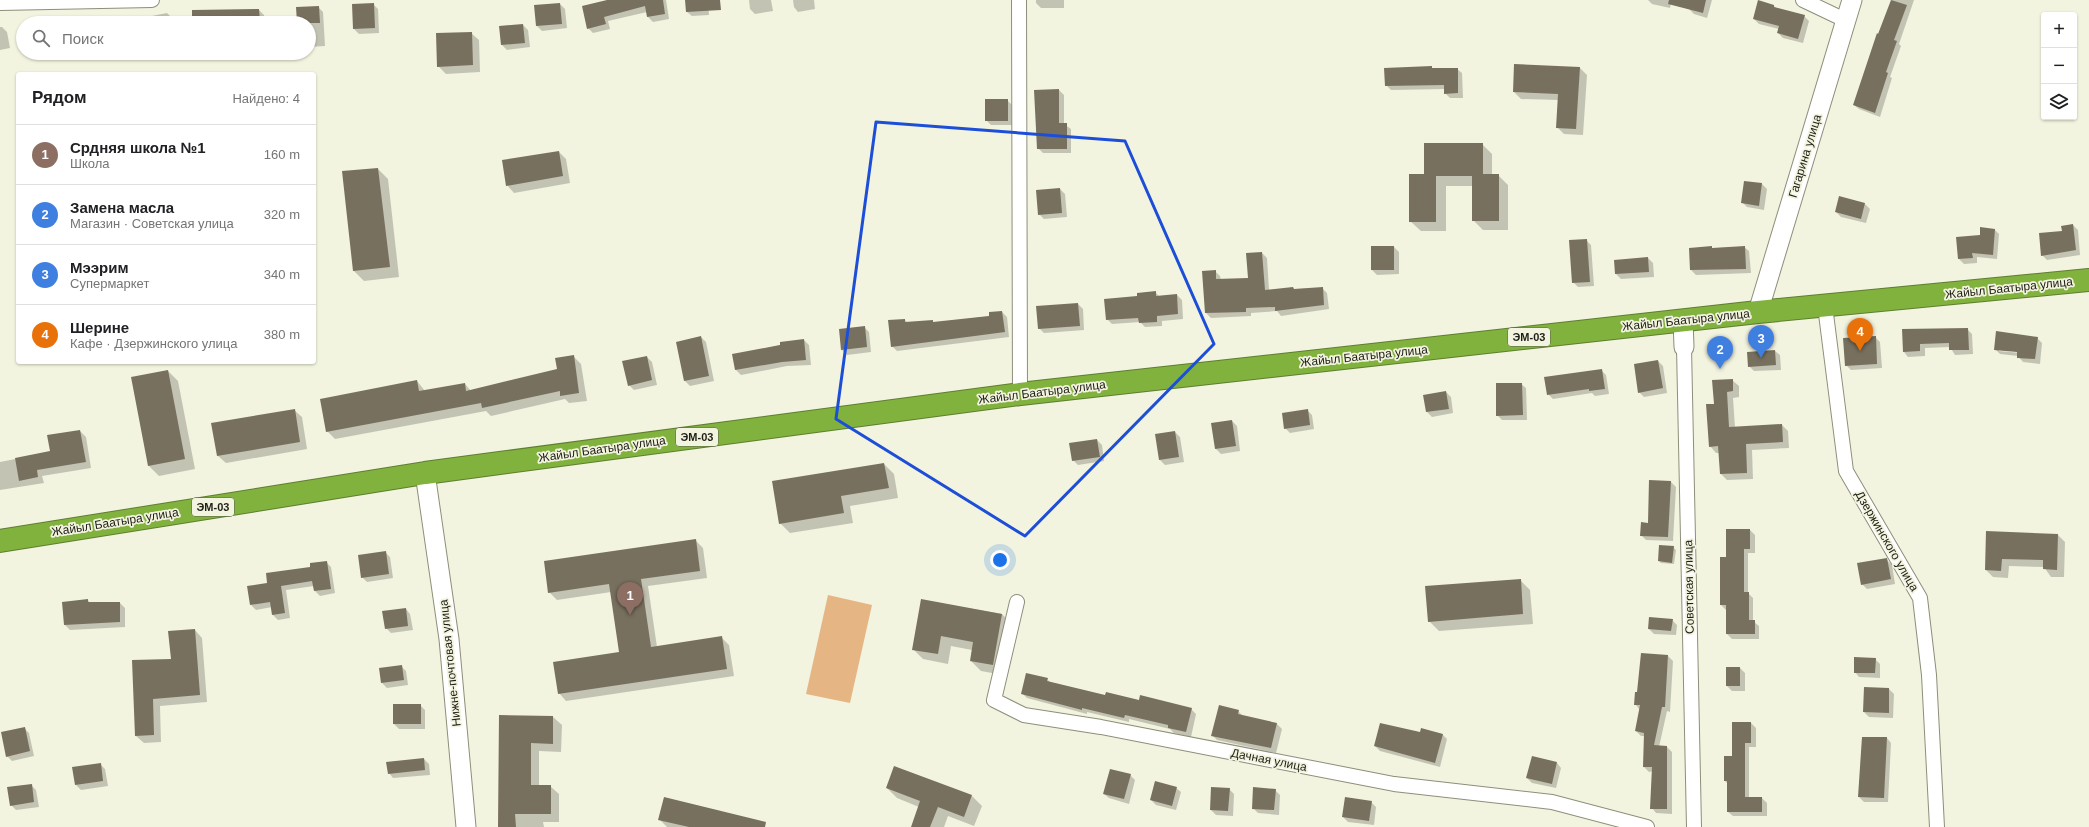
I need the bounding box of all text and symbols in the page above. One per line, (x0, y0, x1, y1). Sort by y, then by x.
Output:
map controls (2041, 12, 2077, 120)
button: + (2041, 12, 2077, 48)
search box (16, 16, 316, 60)
icon: search (30, 27, 52, 49)
text: Поиск (62, 30, 104, 47)
button: − (2041, 48, 2077, 84)
button: layers (2041, 84, 2077, 120)
text: Рядом (32, 88, 87, 107)
text: Найдено: 4 (232, 91, 300, 106)
street label: Гагарина улица (1786, 112, 1824, 199)
text: Срдняя школа №1 (70, 139, 206, 156)
text: 1 (41, 147, 49, 162)
text: 160 m (264, 147, 300, 162)
text: Школа (70, 156, 110, 171)
text: Замена масла (70, 199, 174, 216)
text: 2 (41, 207, 49, 222)
text: 320 m (264, 207, 300, 222)
text: Магазин · Советская улица (70, 216, 234, 231)
text: Мээрим (70, 259, 129, 276)
text: 3 (41, 267, 49, 282)
text: 340 m (264, 267, 300, 282)
street label: Жайыл Баатыра улица (1944, 274, 2074, 302)
text: Супермаркет (70, 276, 149, 291)
street label: Жайыл Баатыра улица (1621, 306, 1751, 334)
pin: 4 (1847, 318, 1873, 351)
text: Шерине (70, 319, 129, 336)
pin: 3 (1748, 325, 1774, 358)
text: 4 (41, 327, 49, 342)
text: 380 m (264, 327, 300, 342)
road number: ЭМ-03 (1508, 328, 1550, 346)
text: Кафе · Дзержинского улица (70, 336, 238, 351)
pin: 2 (1707, 336, 1733, 369)
street label: Жайыл Баатыра улица (1299, 342, 1429, 370)
street label: Жайыл Баатыра улица (977, 377, 1107, 407)
road number: ЭМ-03 (676, 428, 718, 446)
street label: Жайыл Баатыра улица (537, 433, 667, 465)
street label: Дзержинского улица (1852, 488, 1922, 594)
road number: ЭМ-03 (192, 498, 234, 516)
street label: Жайыл Баатыра улица (51, 505, 180, 539)
street label: Советская улица (1681, 539, 1697, 634)
your location (990, 550, 1010, 570)
pin: 1 (617, 582, 643, 615)
street label: Нижне-почтовая улица (436, 598, 464, 727)
street label: Дачная улица (1230, 746, 1308, 774)

